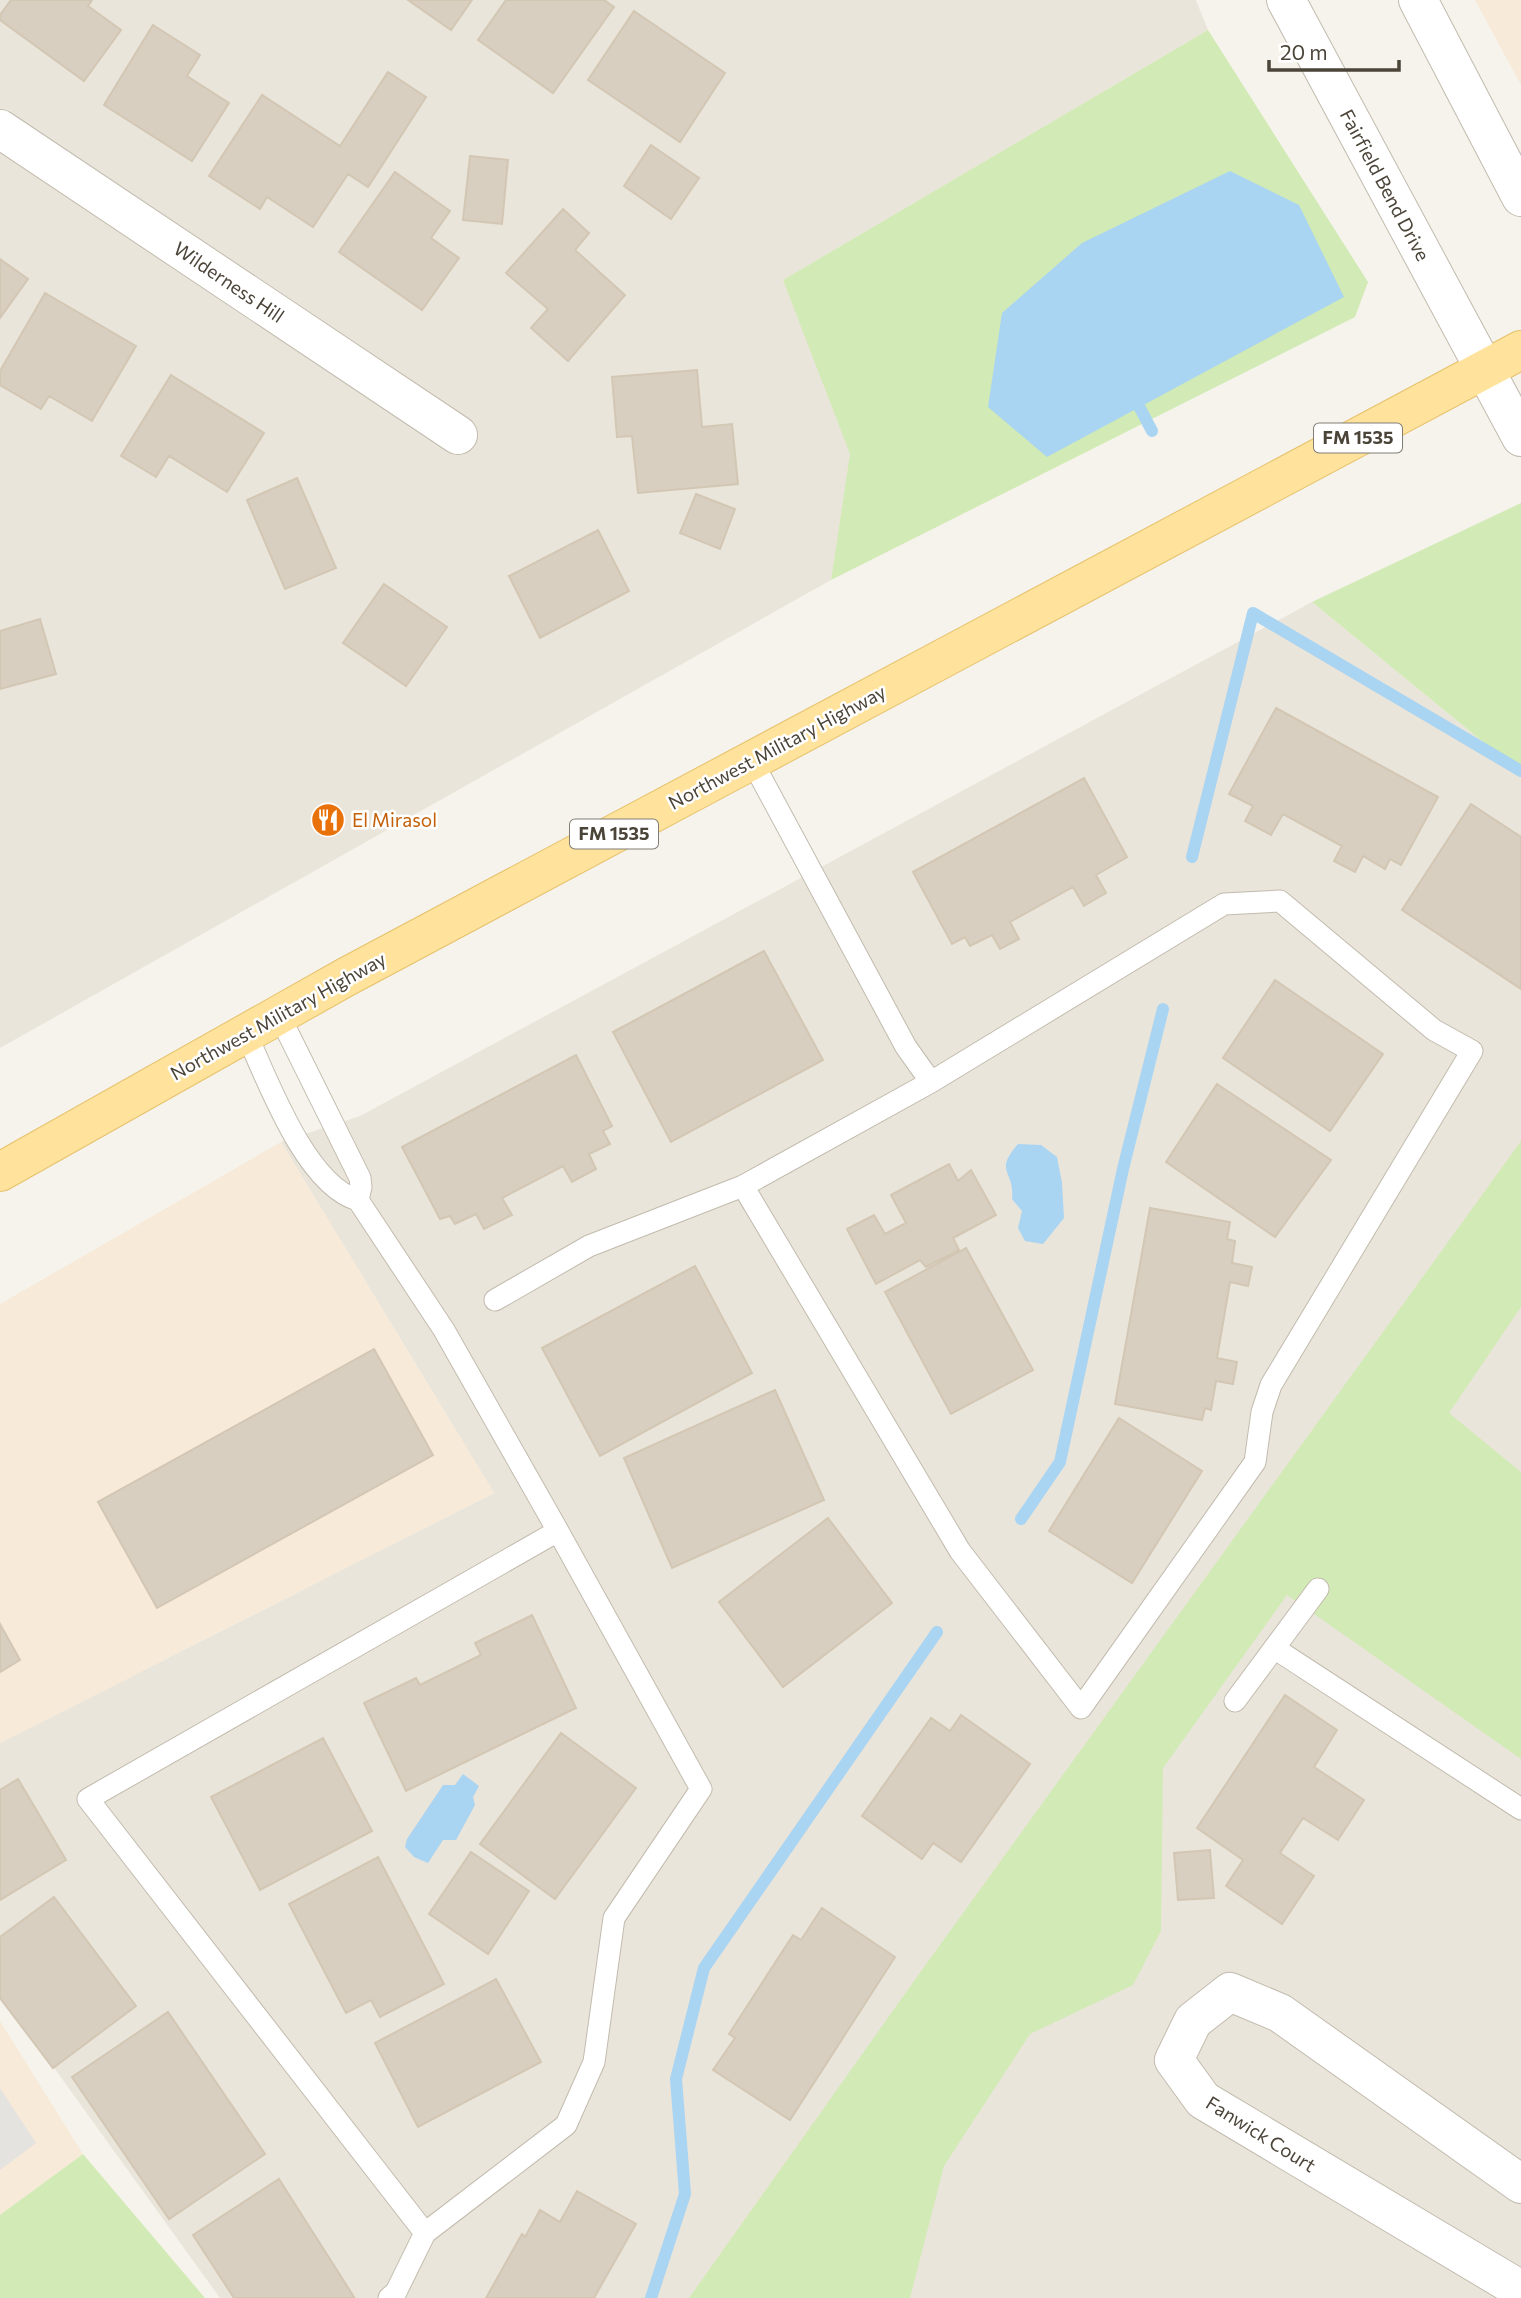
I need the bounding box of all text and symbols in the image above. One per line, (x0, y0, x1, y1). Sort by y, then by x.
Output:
scale bar (1269, 28, 1398, 72)
text: 20 m (1280, 39, 1328, 64)
street label: Fairfield Bend Drive (1336, 105, 1435, 265)
street label: Wilderness Hill (170, 236, 289, 327)
road number: FM 1535 (1314, 424, 1402, 452)
street label: Northwest Military Highway (664, 679, 890, 814)
restaurant icon: El Mirasol (309, 801, 347, 839)
place label: El Mirasol (352, 808, 437, 831)
road number: FM 1535 (570, 820, 658, 848)
street label: Northwest Military Highway (166, 947, 390, 1084)
street label: Fanwick Court (1202, 2091, 1320, 2177)

